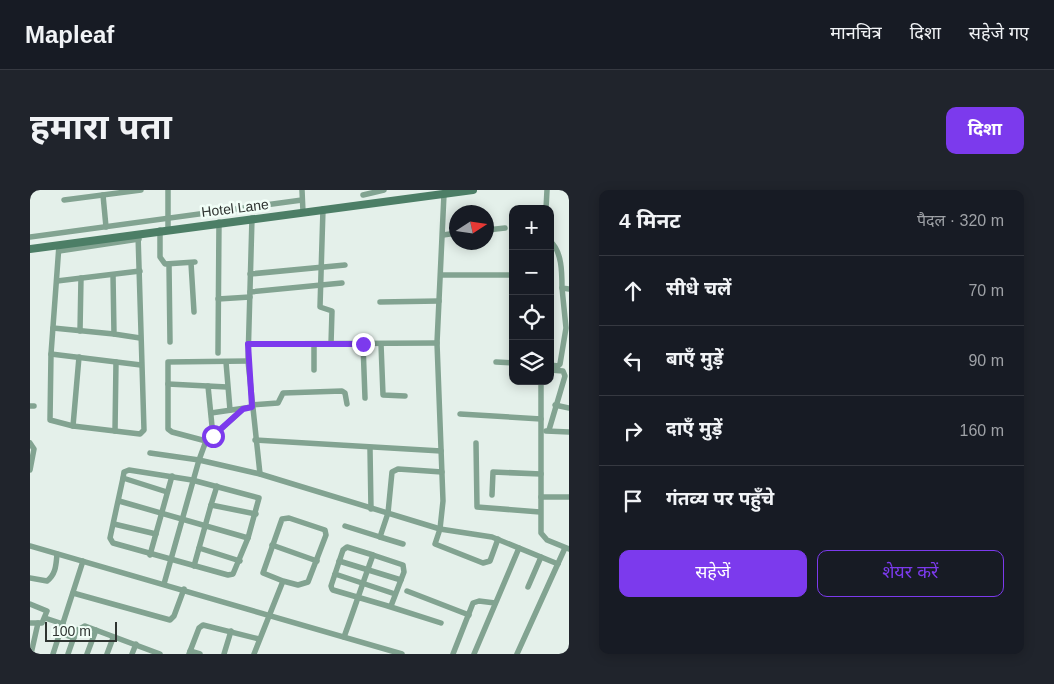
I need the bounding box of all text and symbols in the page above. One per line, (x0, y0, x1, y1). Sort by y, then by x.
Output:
text: Mapleaf (25, 21, 114, 48)
text: मानचित्र (830, 23, 882, 43)
text: दिशा (910, 23, 941, 43)
text: सहेजे गए (969, 23, 1029, 43)
text: हमारा पता (30, 107, 172, 146)
button: दिशा (946, 107, 1024, 154)
street label: Hotel Lane (200, 196, 270, 220)
north arrow (449, 205, 494, 250)
map controls (509, 205, 554, 385)
button: + (509, 205, 554, 250)
text: 4 मिनट (619, 209, 681, 232)
text: पैदल · 320 m (917, 212, 1004, 229)
button: − (509, 250, 554, 295)
icon: ahead (619, 277, 647, 305)
text: सीधे चलें (666, 278, 731, 299)
text: 70 m (968, 282, 1004, 299)
button: locate (509, 295, 554, 340)
route end (352, 333, 375, 356)
button: layers (509, 340, 554, 385)
icon: left (619, 347, 647, 375)
text: बाएँ मुड़ें (666, 348, 723, 369)
text: 90 m (968, 352, 1004, 369)
icon: right (619, 417, 647, 445)
text: दाएँ मुड़ें (666, 418, 722, 439)
text: 160 m (960, 422, 1004, 439)
route start (202, 425, 225, 448)
icon: arrive (619, 487, 647, 515)
text: गंतव्य पर पहुँचे (666, 488, 774, 509)
button: सहेजें (619, 550, 807, 597)
button: शेयर करें (817, 550, 1004, 597)
scale bar (45, 619, 118, 642)
text: 100 m (52, 623, 91, 639)

